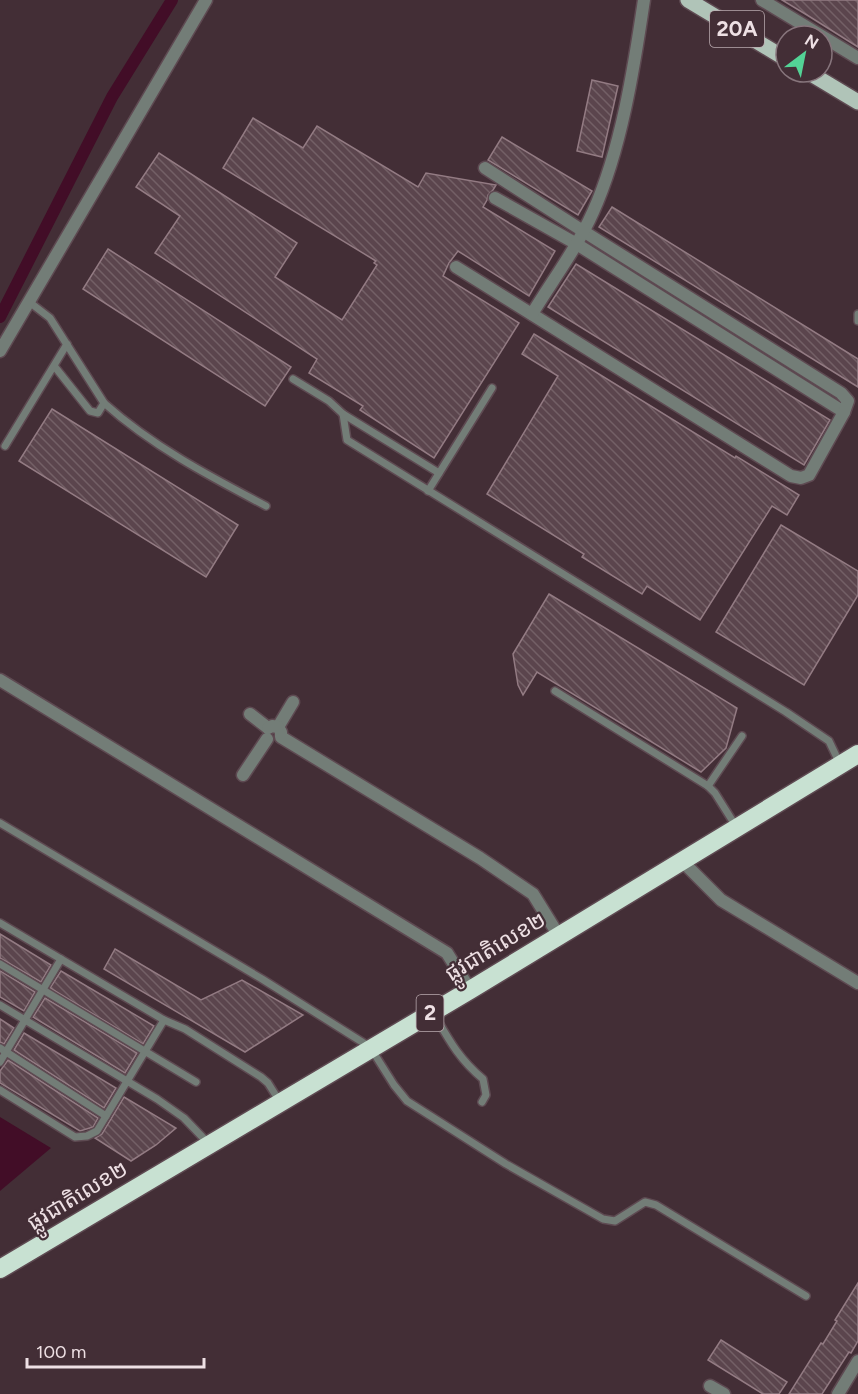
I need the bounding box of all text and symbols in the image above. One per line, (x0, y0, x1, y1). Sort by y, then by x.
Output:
road number: 20A (710, 11, 764, 47)
north arrow (774, 24, 834, 84)
text: N (801, 30, 822, 53)
street label: ផ្លូវជាតិលេខ២ (440, 906, 554, 993)
road number: 2 (416, 995, 444, 1031)
street label: ផ្លូវជាតិលេខ២ (22, 1155, 136, 1242)
scale bar (27, 1331, 204, 1369)
text: 100 m (36, 1341, 86, 1363)

